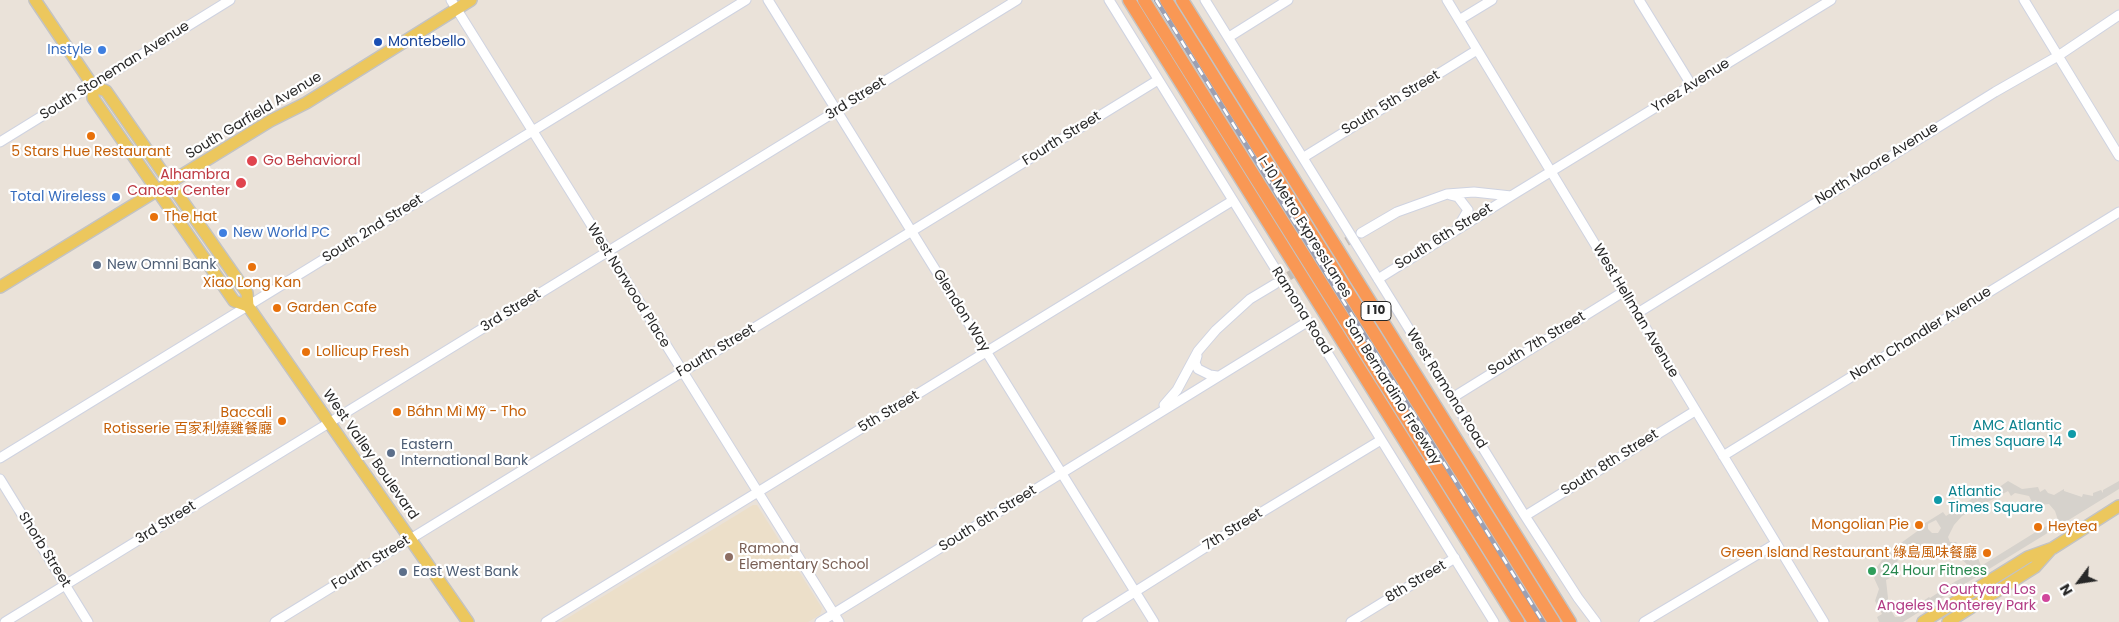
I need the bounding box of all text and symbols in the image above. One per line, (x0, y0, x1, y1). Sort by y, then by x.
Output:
street label: South Stoneman Avenue (37, 18, 193, 124)
place label: Montebello (388, 34, 466, 50)
marker: Montebello (372, 36, 384, 48)
place label: Instyle (47, 42, 92, 58)
marker: Instyle (96, 44, 108, 56)
street label: Ynez Avenue (1649, 55, 1733, 117)
street label: South 5th Street (1339, 67, 1443, 139)
street label: South Garfield Avenue (183, 69, 325, 163)
street label: 3rd Street (823, 74, 889, 124)
street label: Fourth Street (1020, 108, 1104, 170)
street label: North Moore Avenue (1812, 119, 1942, 209)
marker: 5 Stars Hue Restaurant (85, 130, 97, 142)
place label: 5 Stars Hue Restaurant (11, 144, 171, 160)
place label: Go Behavioral (263, 153, 361, 169)
street label: I-10 Metro ExpressLanes (1253, 153, 1355, 301)
marker: Go Behavioral (245, 154, 259, 168)
place label: Alhambra Cancer Center (127, 167, 230, 200)
marker: Alhambra Cancer Center (234, 176, 248, 190)
place label: Total Wireless (10, 189, 106, 205)
marker: Total Wireless (110, 191, 122, 203)
street label: South 2nd Street (320, 191, 426, 267)
street label: South 6th Street (1392, 200, 1496, 274)
place label: The Hat (164, 209, 217, 225)
marker: The Hat (148, 211, 160, 223)
street label: West Norwood Place (583, 221, 673, 351)
place label: New World PC (233, 225, 330, 241)
marker: New World PC (217, 227, 229, 239)
street label: West Hellman Avenue (1588, 241, 1682, 381)
place label: New Omni Bank (107, 257, 217, 273)
marker: New Omni Bank (91, 259, 103, 271)
marker: Xiao Long Kan (246, 261, 258, 273)
street label: Ramona Road (1267, 264, 1335, 358)
street label: Glendon Way (929, 267, 993, 355)
place label: Xiao Long Kan (203, 275, 301, 291)
street label: North Chandler Avenue (1847, 284, 1995, 384)
street label: 3rd Street (478, 286, 544, 336)
place label: Garden Cafe (287, 300, 377, 316)
marker: Garden Cafe (271, 302, 283, 314)
road number: I 10 (1361, 302, 1391, 321)
street label: South 7th Street (1485, 308, 1589, 380)
street label: San Bernardino Freeway (1340, 316, 1444, 468)
street label: Fourth Street (674, 321, 758, 381)
street label: West Ramona Road (1402, 326, 1490, 452)
place label: Lollicup Fresh (316, 344, 409, 360)
marker: Lollicup Fresh (300, 346, 312, 358)
street label: West Valley Boulevard (319, 387, 421, 523)
street label: 5th Street (856, 387, 922, 437)
place label: Báhn Mì Mỹ - Tho (407, 404, 527, 420)
place label: Baccali Rotisserie 百家利燒雞餐廳 (104, 405, 272, 438)
marker: Báhn Mì Mỹ - Tho (391, 406, 403, 418)
marker: Baccali Rotisserie 百家利燒雞餐廳 (276, 415, 288, 427)
place label: AMC Atlantic Times Square 14 (1950, 418, 2062, 451)
street label: South 8th Street (1558, 426, 1662, 500)
marker: AMC Atlantic Times Square 14 (2066, 428, 2078, 440)
place label: Eastern International Bank (401, 437, 528, 470)
marker: Eastern International Bank (385, 447, 397, 459)
street label: South 6th Street (936, 482, 1040, 556)
place label: Atlantic Times Square (1948, 484, 2043, 516)
marker: Atlantic Times Square (1932, 494, 1944, 506)
street label: 3rd Street (133, 498, 199, 548)
street label: 7th Street (1200, 505, 1266, 555)
street label: Shorb Street (14, 509, 74, 591)
place label: Mongolian Pie (1811, 517, 1909, 533)
marker: Mongolian Pie (1913, 519, 1925, 531)
place label: Heytea (2048, 519, 2097, 535)
marker: Heytea (2032, 521, 2044, 533)
street label: Fourth Street (329, 532, 413, 594)
place label: Ramona Elementary School (739, 541, 869, 574)
place label: Green Island Restaurant 綠島風味餐廳 (1721, 545, 1977, 561)
marker: Green Island Restaurant 綠島風味餐廳 (1981, 547, 1993, 559)
marker: Ramona Elementary School (723, 551, 735, 563)
street label: 8th Street (1383, 557, 1449, 607)
north arrow (2054, 557, 2104, 607)
place label: 24 Hour Fitness (1882, 563, 1987, 579)
place label: East West Bank (413, 564, 518, 580)
marker: 24 Hour Fitness (1866, 565, 1878, 577)
marker: East West Bank (397, 566, 409, 578)
text: N (2055, 580, 2077, 599)
place label: Courtyard Los Angeles Monterey Park (1877, 582, 2036, 614)
marker: Courtyard Los Angeles Monterey Park (2040, 592, 2052, 604)

